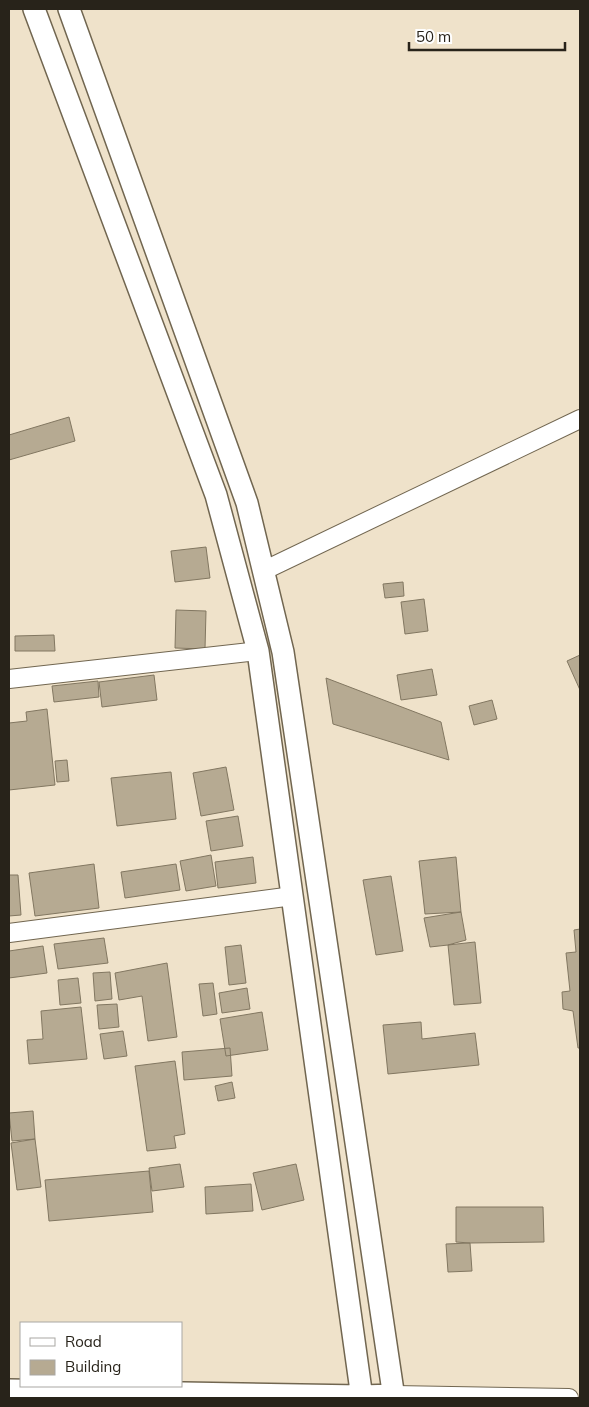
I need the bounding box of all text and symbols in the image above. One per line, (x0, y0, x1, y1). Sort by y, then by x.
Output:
scale bar (409, 20, 565, 52)
text: 50 m (416, 27, 451, 46)
legend (20, 1322, 182, 1387)
text: Road (65, 1332, 102, 1351)
text: Building (65, 1357, 121, 1376)

